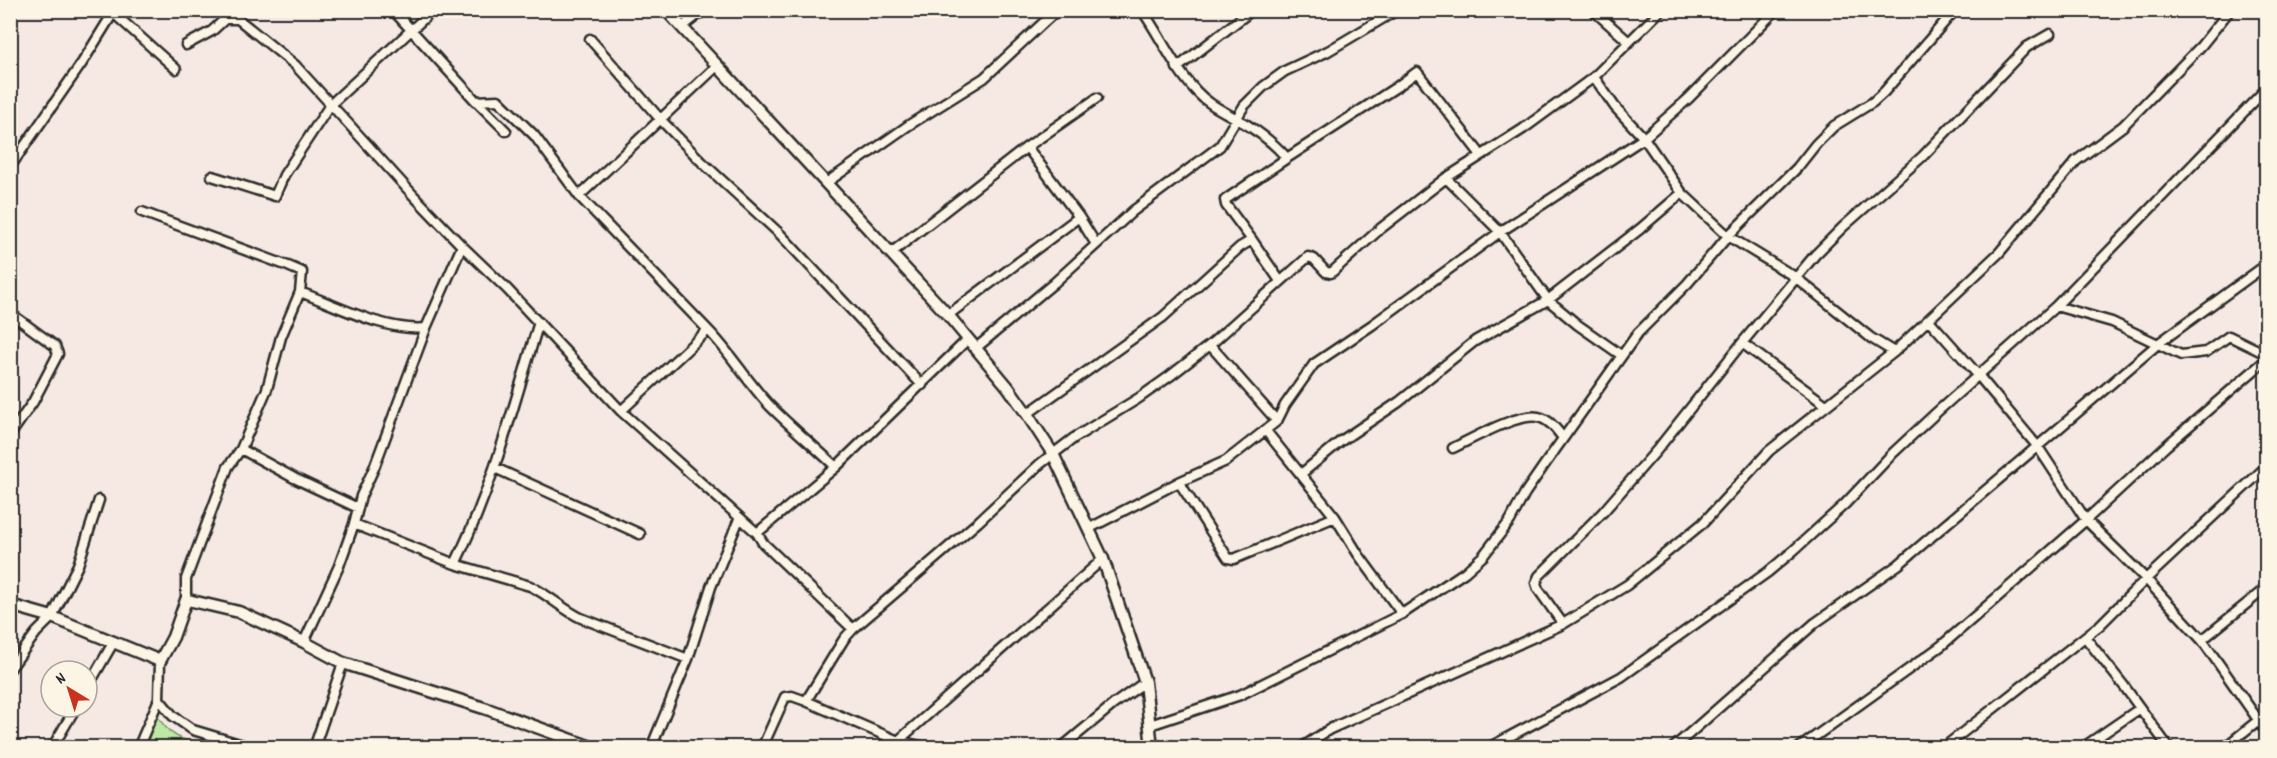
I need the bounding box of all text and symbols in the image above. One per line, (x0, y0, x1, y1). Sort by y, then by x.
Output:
north arrow (39, 659, 99, 719)
text: N (51, 668, 72, 691)

